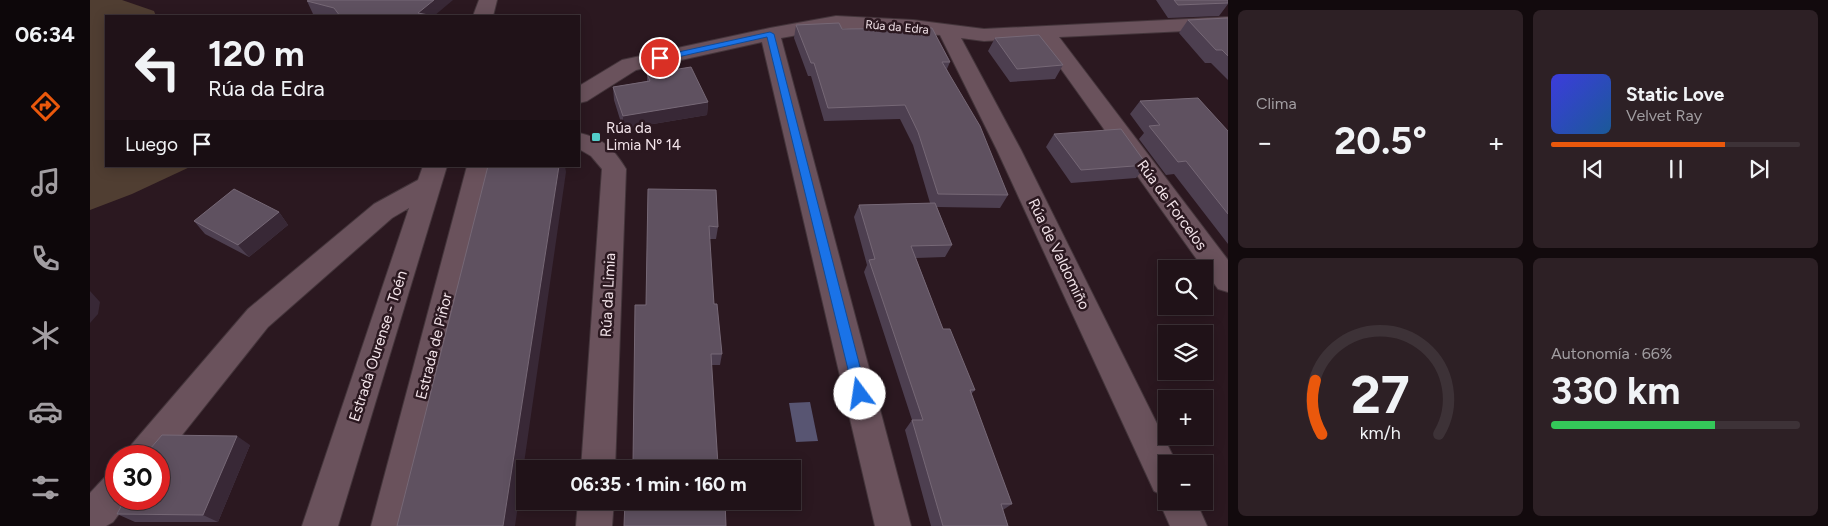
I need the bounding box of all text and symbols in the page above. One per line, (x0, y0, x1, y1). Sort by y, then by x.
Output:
street label: Rúa da Edra (865, 17, 929, 37)
text: 06:34 (15, 21, 75, 48)
text: 120 m (208, 33, 305, 75)
icon: left (125, 35, 190, 100)
pin (639, 37, 681, 79)
icon: arrive (646, 44, 674, 72)
text: Rúa da Edra (208, 75, 325, 102)
text: Static Love (1626, 83, 1724, 106)
icon: directions (28, 89, 63, 124)
text: Clima (1256, 94, 1297, 113)
text: Velvet Ray (1626, 106, 1702, 125)
text: 20.5° (1334, 118, 1427, 164)
place label: Rúa da Limia Nº 14 (606, 119, 681, 154)
text: − (1256, 125, 1273, 159)
text: + (1488, 125, 1505, 159)
icon: arrive (188, 130, 216, 158)
marker: Rúa da Limia Nº 14 (590, 131, 602, 143)
text: Luego (125, 133, 178, 156)
icon: previous (1579, 155, 1607, 183)
icon: pause (1662, 155, 1690, 183)
icon: next (1745, 155, 1773, 183)
street label: Rúa de Forcelos (1133, 156, 1211, 254)
icon: music (28, 165, 63, 200)
street label: Rúa de Valdomiño (1024, 196, 1094, 313)
icon: phone (28, 241, 63, 276)
street label: Rúa da Limia (597, 252, 619, 338)
map controls (1158, 260, 1213, 510)
button: search (1158, 260, 1213, 315)
street label: Estrada Ourense - Toén (345, 268, 411, 424)
street label: Estrada de Piñor (412, 291, 456, 401)
icon: climate (28, 318, 63, 353)
button: layers (1158, 325, 1213, 380)
text: Autonomía · 66% (1551, 344, 1672, 363)
text: 27 (1351, 364, 1410, 426)
position arrow (833, 367, 885, 419)
text: 330 km (1551, 368, 1681, 414)
button: + (1158, 390, 1213, 445)
icon: car (28, 394, 63, 429)
text: km/h (1360, 422, 1401, 443)
speed limit sign: 30 (105, 445, 170, 510)
button: − (1158, 455, 1213, 510)
icon: filters (28, 470, 63, 505)
text: 06:35 · 1 min · 160 m (571, 473, 746, 496)

